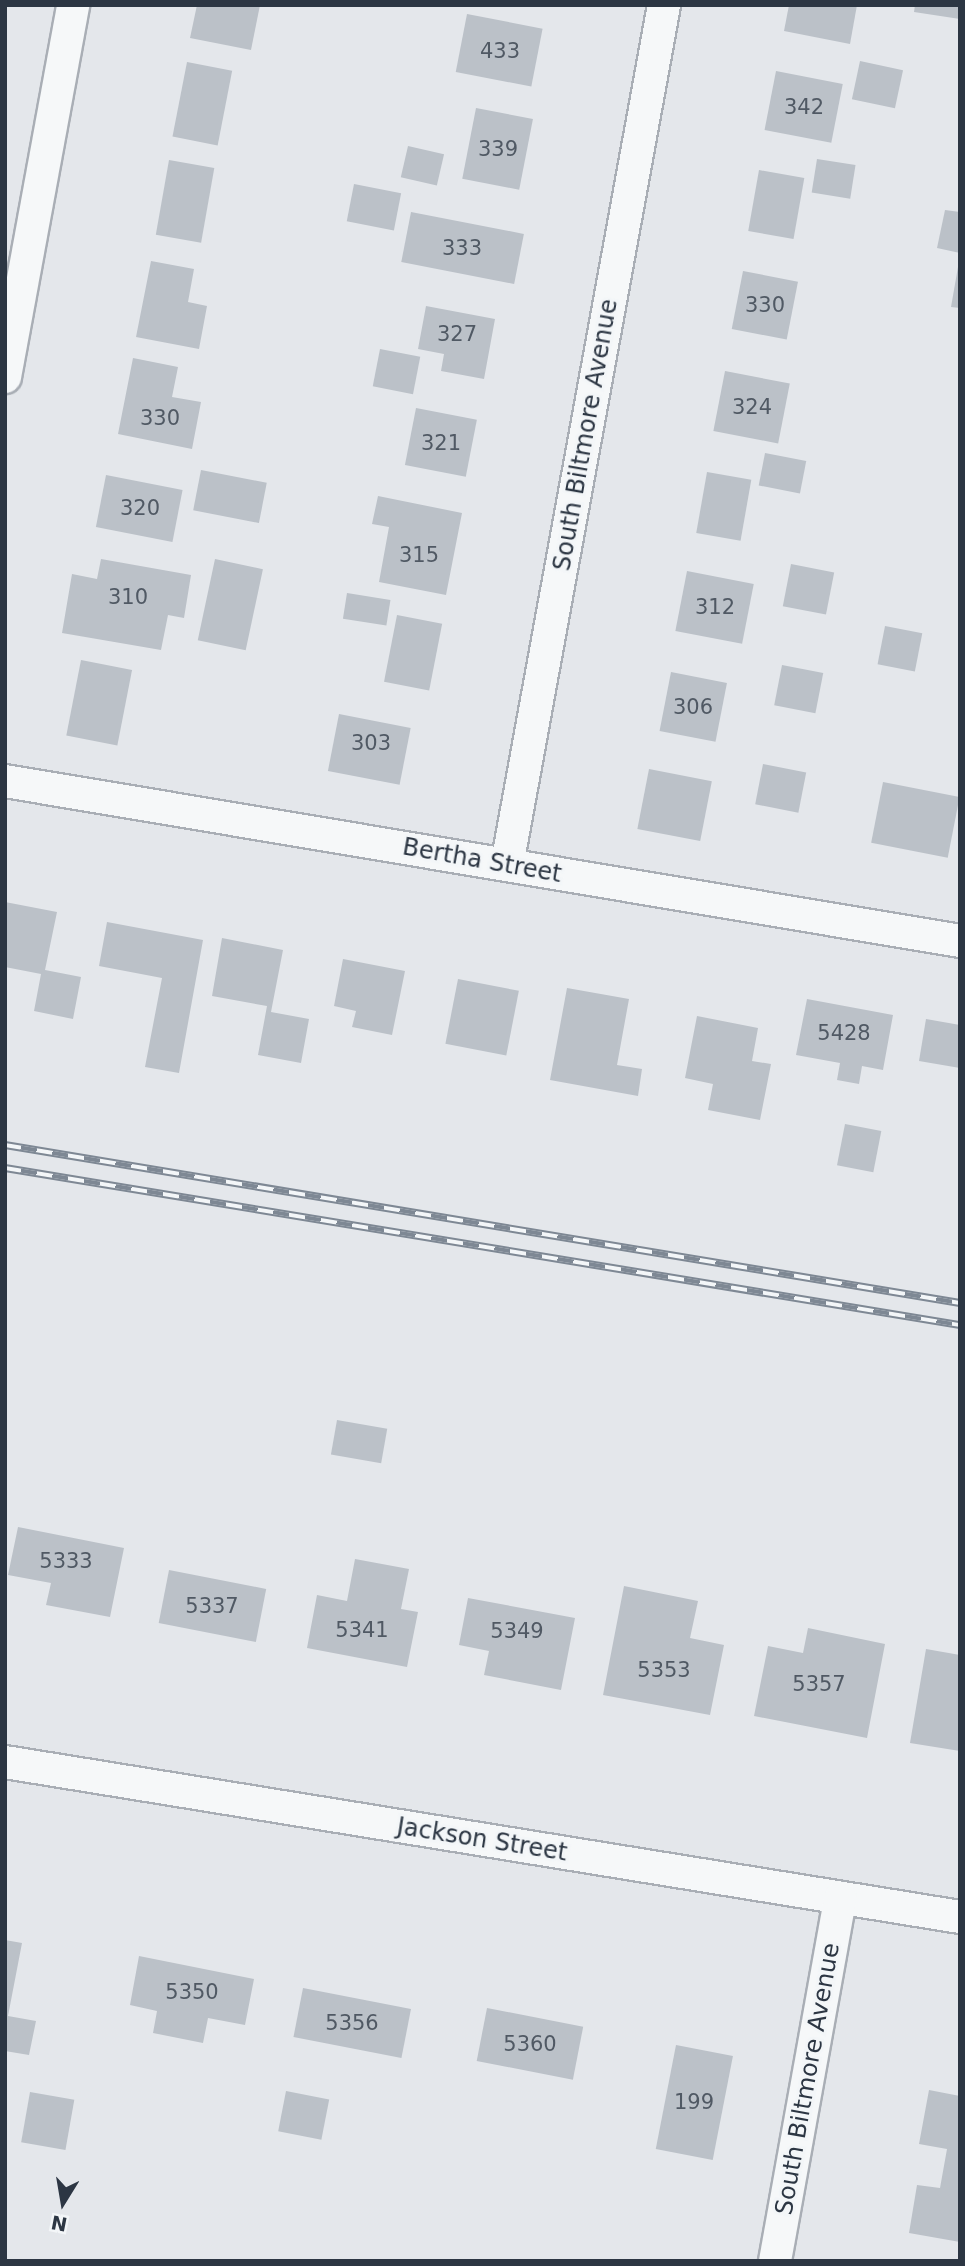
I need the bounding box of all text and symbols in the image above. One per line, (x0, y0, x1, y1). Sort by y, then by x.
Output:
house number: 433 (480, 38, 520, 64)
house number: 342 (784, 94, 824, 120)
house number: 339 (478, 136, 518, 162)
house number: 333 (442, 235, 482, 261)
house number: 330 (745, 292, 785, 318)
street label: South Biltmore Avenue (548, 297, 624, 573)
house number: 327 (437, 321, 477, 347)
house number: 324 (732, 394, 772, 420)
house number: 330 (140, 405, 180, 431)
house number: 321 (421, 430, 461, 456)
house number: 320 (120, 495, 160, 521)
house number: 315 (399, 542, 439, 568)
house number: 310 (108, 584, 148, 610)
house number: 312 (695, 594, 735, 620)
house number: 306 (673, 694, 713, 720)
house number: 303 (351, 730, 391, 756)
street label: Bertha Street (400, 833, 564, 889)
house number: 5428 (817, 1020, 871, 1046)
house number: 5333 (39, 1548, 93, 1574)
house number: 5337 (185, 1593, 239, 1619)
house number: 5341 (335, 1617, 389, 1643)
house number: 5349 (490, 1618, 544, 1644)
house number: 5353 (637, 1657, 691, 1683)
house number: 5357 (792, 1671, 846, 1697)
street label: Jackson Street (395, 1812, 569, 1868)
street label: South Biltmore Avenue (770, 1941, 846, 2217)
house number: 5350 (165, 1979, 219, 2005)
house number: 5356 (325, 2010, 379, 2036)
house number: 5360 (503, 2031, 557, 2057)
house number: 199 (674, 2089, 714, 2115)
north arrow (28, 2168, 98, 2238)
text: N (49, 2211, 69, 2236)

